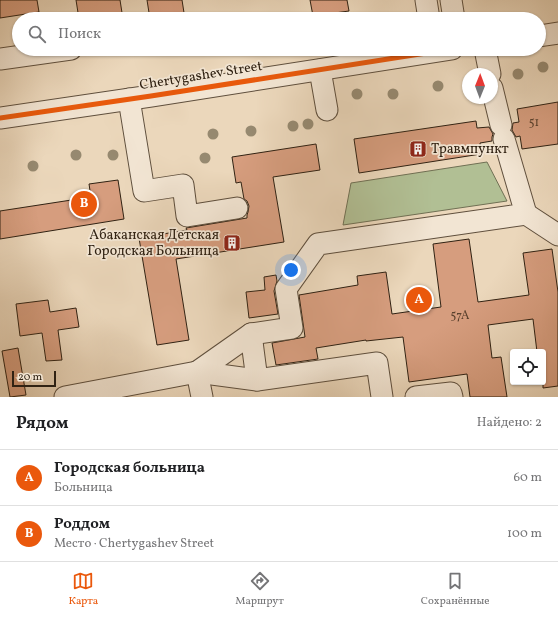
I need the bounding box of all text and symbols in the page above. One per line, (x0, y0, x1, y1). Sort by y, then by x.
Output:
search box (12, 12, 546, 56)
icon: search (26, 23, 48, 45)
text: Поиск (58, 24, 101, 45)
street label: Chertygashev Street (138, 57, 264, 95)
north arrow (462, 68, 498, 104)
house number: 51 (529, 115, 539, 131)
building icon: Травмпункт (408, 139, 428, 159)
place label: Травмпункт (431, 140, 509, 159)
pin: B (71, 189, 97, 219)
place label: Абаканская Детская Городская Больница (87, 226, 219, 261)
building icon: Абаканская Детская Городская Больница (222, 233, 242, 253)
your location (281, 260, 301, 280)
pin: A (406, 285, 432, 315)
house number: 57А (451, 308, 470, 324)
map controls (510, 349, 546, 385)
button: locate (510, 349, 546, 385)
scale bar (12, 369, 56, 388)
text: 20 m (18, 370, 42, 385)
text: Рядом (16, 412, 69, 435)
text: Найдено: 2 (477, 414, 542, 432)
text: Городская больница (54, 458, 205, 479)
text: A (24, 469, 34, 487)
text: 60 m (514, 469, 542, 487)
text: Больница (54, 479, 113, 497)
text: Роддом (54, 514, 110, 535)
text: B (25, 525, 33, 543)
text: 100 m (507, 525, 542, 543)
text: Место · Chertygashev Street (54, 535, 214, 553)
tab: Карта (68, 570, 98, 609)
tab: Маршрут (235, 570, 284, 609)
tab: Сохранённые (421, 570, 489, 609)

